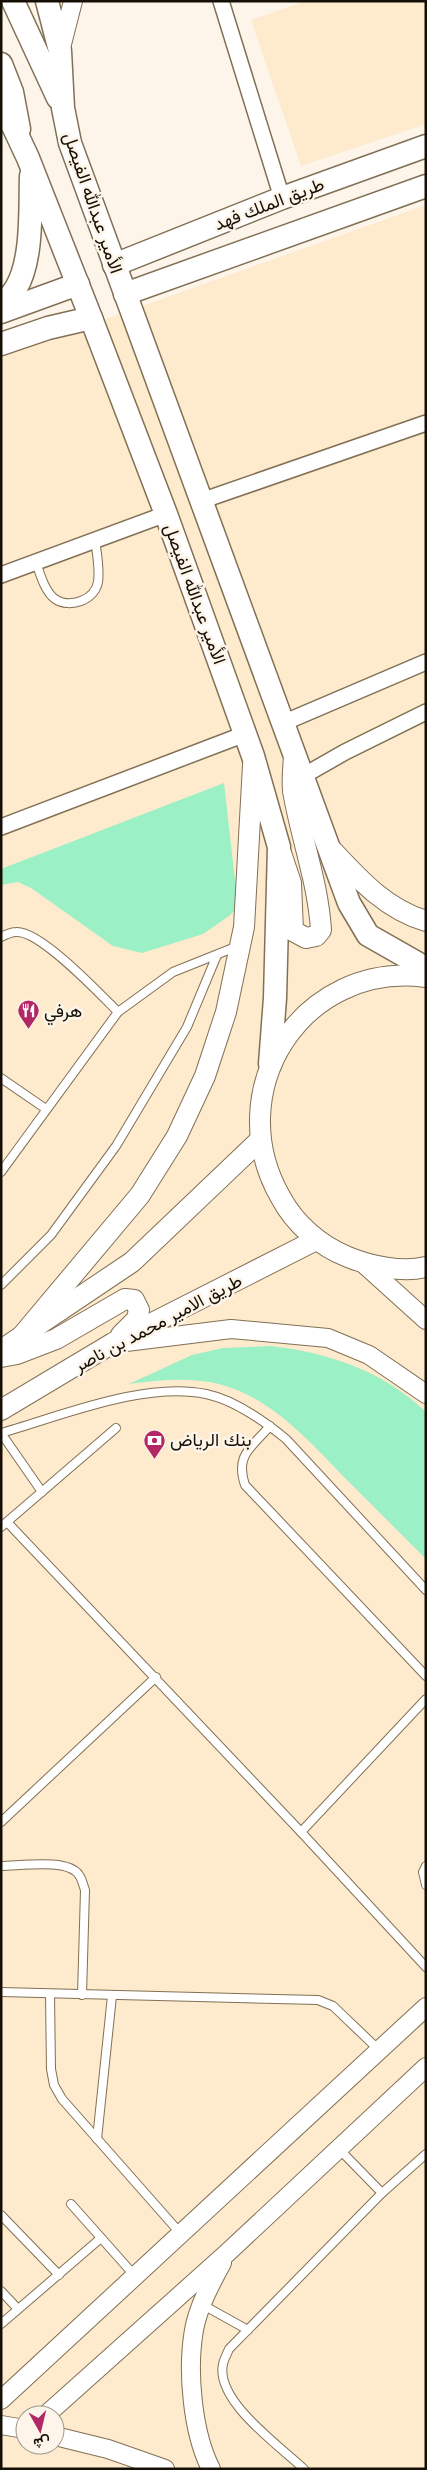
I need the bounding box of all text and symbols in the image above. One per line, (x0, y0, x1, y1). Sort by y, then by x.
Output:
street label: الأمير عبدالله الفيصل (59, 130, 127, 276)
street label: طريق الملك فهد (211, 173, 327, 235)
street label: الأمير عبدالله الفيصل (159, 521, 231, 667)
restaurant icon: هرفي (16, 999, 40, 1030)
place label: هرفي (44, 1000, 82, 1026)
street label: طريق الامير محمد بن ناصر (69, 1269, 246, 1377)
bank icon: بنك الرياض (142, 1428, 166, 1459)
place label: بنك الرياض (170, 1429, 252, 1451)
north arrow (15, 2405, 65, 2455)
text: ش (32, 2433, 51, 2453)

